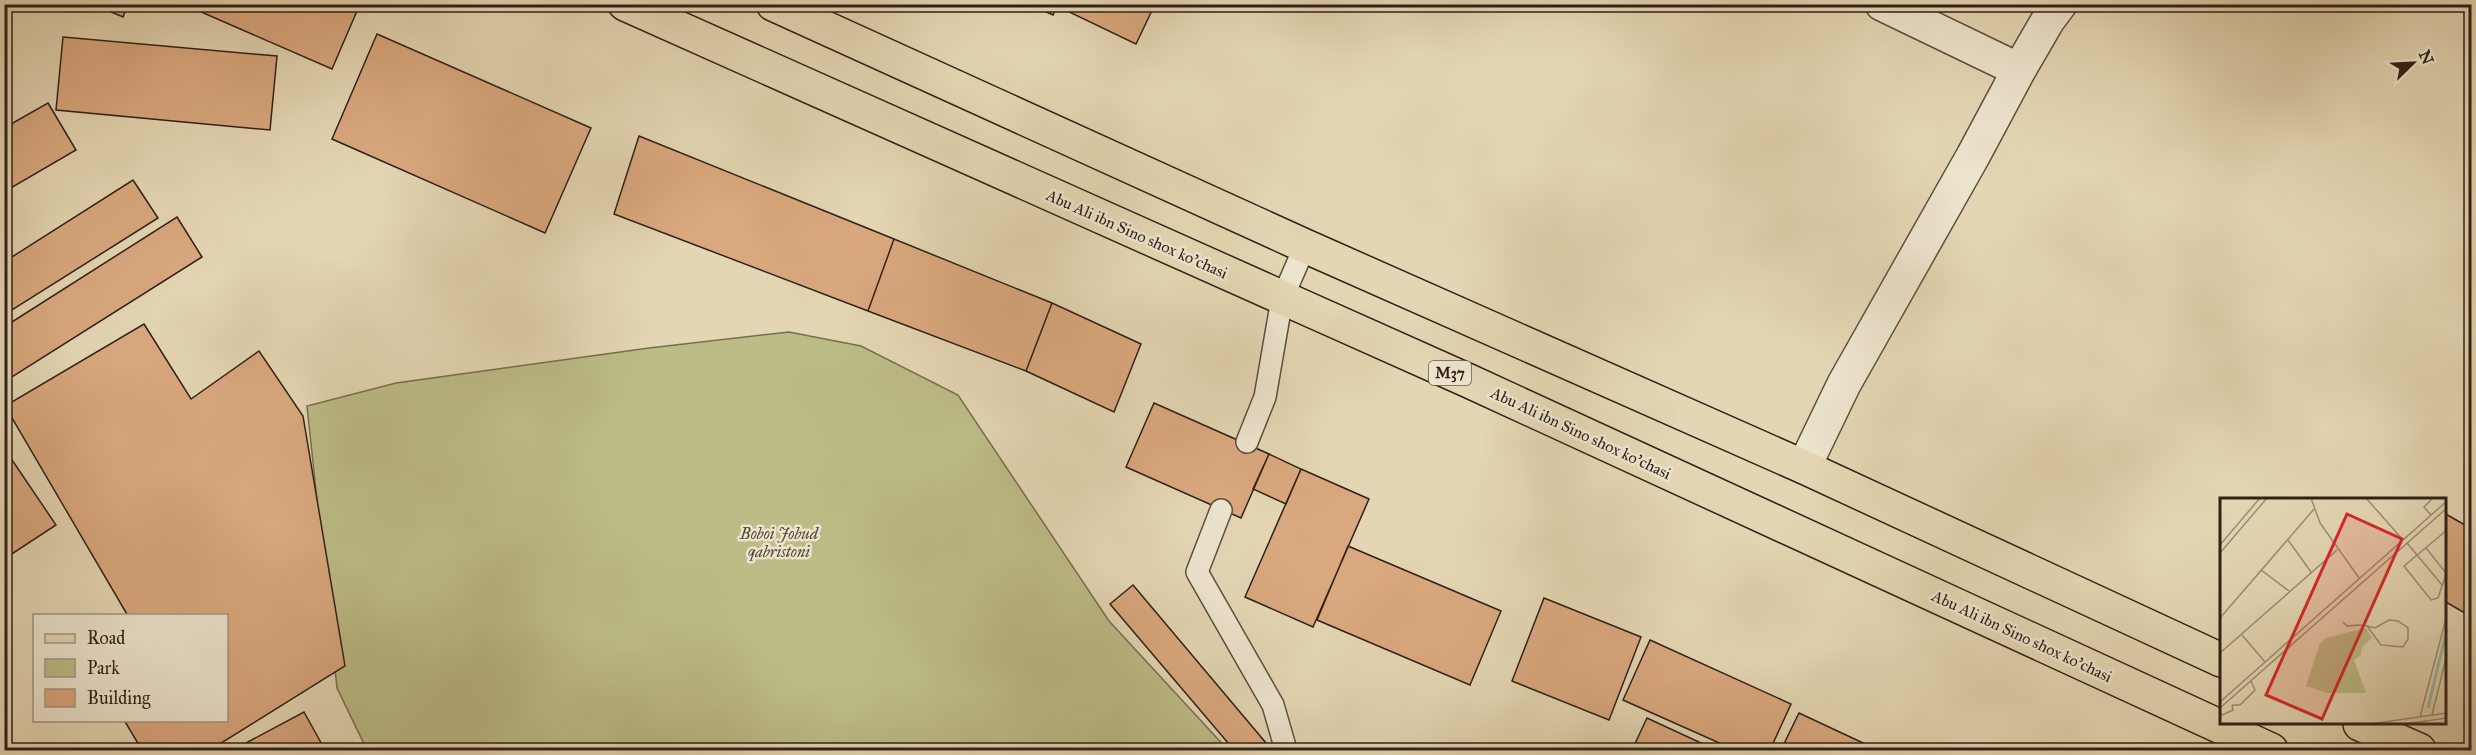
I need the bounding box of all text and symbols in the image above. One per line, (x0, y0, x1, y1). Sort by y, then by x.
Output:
north arrow (2383, 33, 2443, 93)
text: N (2415, 47, 2438, 68)
street label: Abu Ali ibn Sino shox ko'chasi (1042, 185, 1231, 283)
road number: M37 (1429, 361, 1471, 385)
street label: Abu Ali ibn Sino shox ko'chasi (1487, 382, 1675, 483)
inset map (2220, 498, 2446, 725)
park label: Boboi Jobud qabristoni (739, 524, 820, 561)
street label: Abu Ali ibn Sino shox ko'chasi (1928, 585, 2116, 686)
legend (33, 614, 228, 722)
text: Road (87, 627, 125, 649)
text: Park (87, 657, 120, 679)
text: Building (87, 687, 151, 710)

